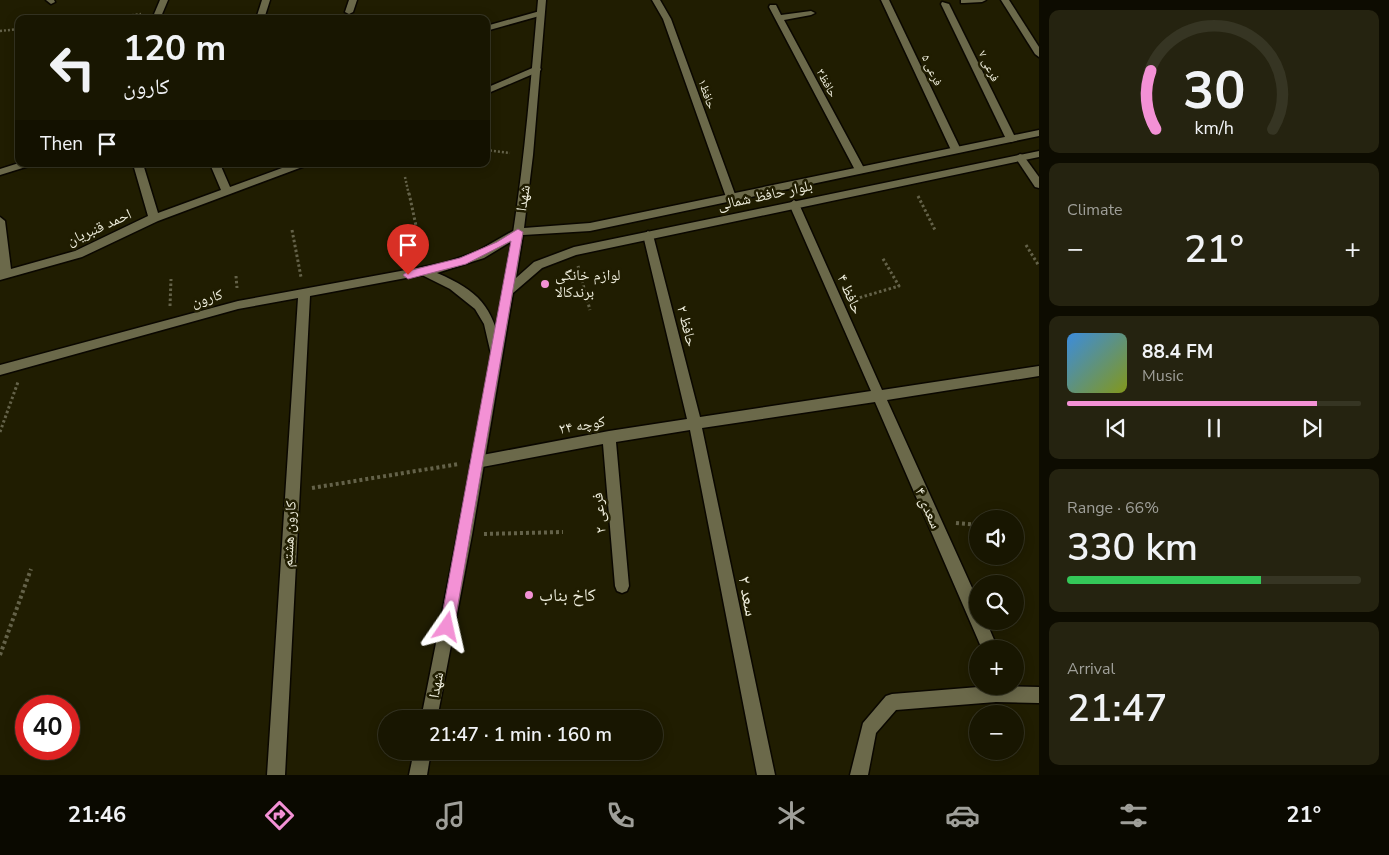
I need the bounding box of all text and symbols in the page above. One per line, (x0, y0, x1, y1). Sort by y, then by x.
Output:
text: 120 m (123, 25, 226, 72)
icon: left (40, 35, 105, 100)
street label: فرعی ۷ (975, 48, 1003, 84)
street label: فرعی ۵ (918, 52, 946, 88)
text: 30 (1183, 55, 1245, 126)
street label: حافظ۳ (813, 66, 841, 100)
text: کارون (123, 72, 169, 102)
street label: حافظ۱ (694, 77, 720, 111)
text: km/h (1194, 116, 1234, 140)
icon: arrive (93, 130, 121, 158)
text: Then (40, 131, 83, 157)
street label: بلوار حافظ شمالی (716, 175, 814, 215)
street label: شهدا (511, 183, 535, 212)
text: Climate (1067, 199, 1122, 221)
street label: احمد قنبریان (63, 204, 135, 250)
pin (387, 224, 429, 275)
text: 21° (1184, 224, 1244, 275)
text: − (1067, 230, 1084, 268)
text: + (1344, 230, 1361, 268)
icon: arrive (394, 231, 422, 259)
place label: لوازم خانگی برندکالا (555, 265, 620, 302)
street label: حافظ ۴ (832, 271, 868, 318)
marker: لوازم خانگی برندکالا (539, 278, 551, 290)
street label: کارون (189, 284, 225, 312)
street label: حافظ ۲ (672, 303, 702, 349)
text: 88.4 FM (1142, 339, 1213, 365)
text: Music (1142, 365, 1183, 387)
street label: کوچه ۲۴ (557, 411, 607, 439)
icon: previous (1102, 414, 1130, 442)
icon: pause (1200, 414, 1228, 442)
icon: next (1298, 414, 1326, 442)
street label: سعدی ۴ (910, 484, 946, 532)
street label: فرعی ۲ (587, 492, 611, 534)
text: Range · 66% (1067, 497, 1159, 519)
street label: کارون هشتم (277, 500, 301, 568)
map controls (969, 510, 1024, 760)
button: sound (969, 510, 1024, 565)
text: 330 km (1067, 522, 1198, 573)
street label: سعد ۲ (732, 574, 764, 618)
button: search (969, 575, 1024, 630)
place label: کاخ بناب (539, 583, 596, 607)
marker: کاخ بناب (523, 589, 535, 601)
position arrow (420, 600, 472, 652)
button: + (969, 640, 1024, 695)
text: Arrival (1067, 658, 1115, 680)
street label: شهدا (424, 670, 448, 700)
text: 21:47 (1067, 683, 1167, 734)
speed limit sign: 40 (15, 695, 80, 760)
button: − (969, 705, 1024, 760)
text: 21:47 · 1 min · 160 m (429, 722, 612, 748)
icon: directions (262, 798, 297, 833)
icon: music (433, 798, 468, 833)
icon: phone (603, 798, 638, 833)
icon: climate (774, 798, 809, 833)
icon: car (945, 798, 980, 833)
icon: filters (1116, 798, 1151, 833)
text: 21:46 (68, 800, 126, 830)
text: 21° (1286, 800, 1321, 830)

